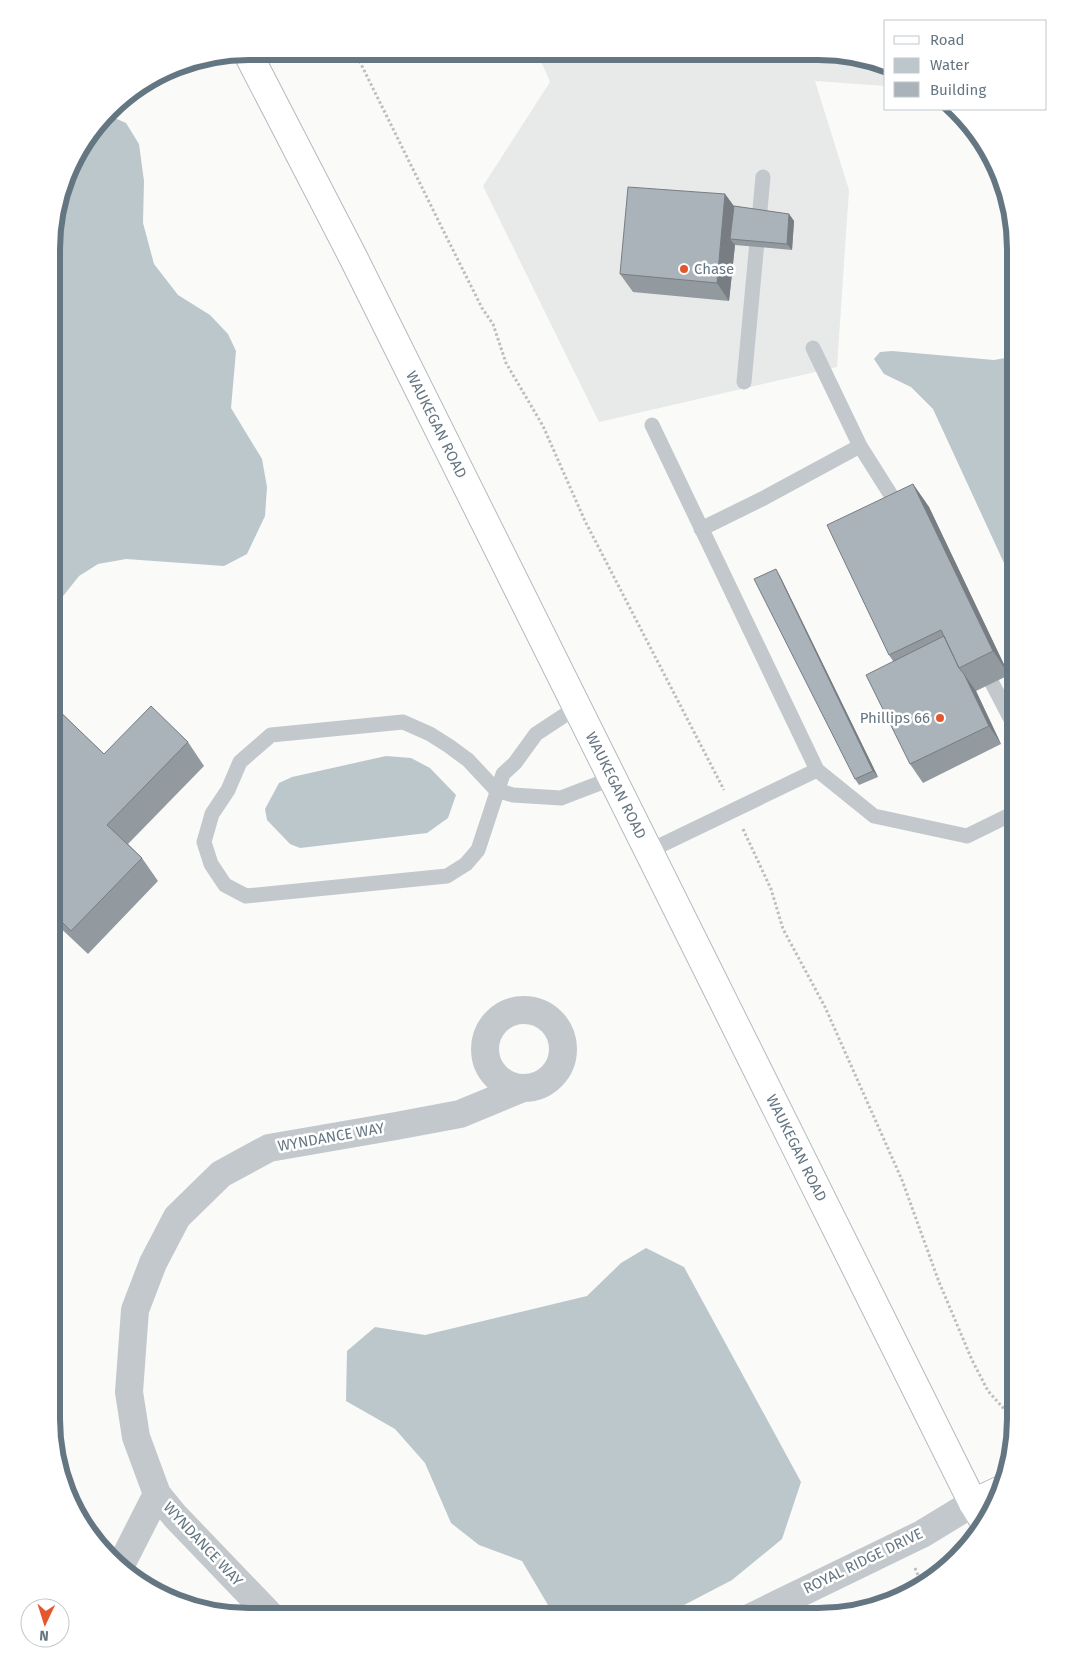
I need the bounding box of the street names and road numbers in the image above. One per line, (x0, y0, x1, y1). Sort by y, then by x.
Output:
street label: WAUKEGAN ROAD (402, 368, 471, 481)
street label: WAUKEGAN ROAD (582, 729, 650, 842)
street label: WAUKEGAN ROAD (762, 1092, 831, 1205)
street label: WYNDANCE WAY (276, 1119, 387, 1155)
street label: WYNDANCE WAY (160, 1498, 247, 1590)
street label: ROYAL RIDGE DRIVE (800, 1524, 926, 1598)

